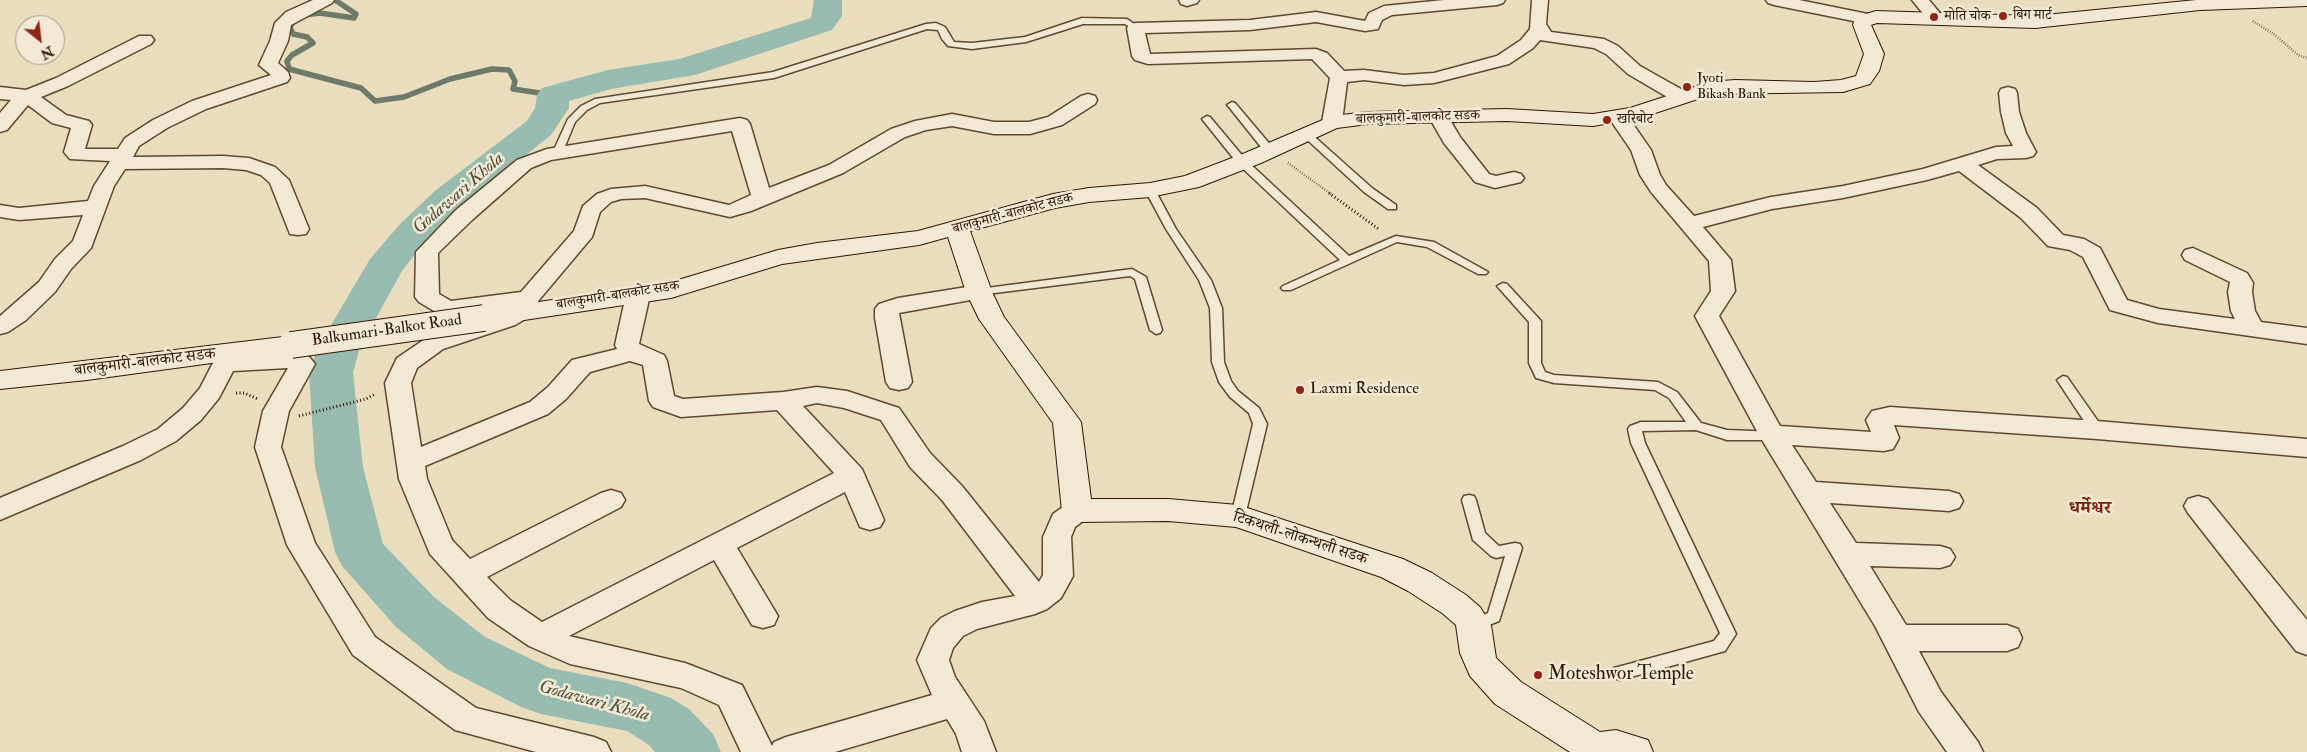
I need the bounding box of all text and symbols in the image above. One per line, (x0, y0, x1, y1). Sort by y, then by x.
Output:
place label: बिग मार्ट (2013, 8, 2052, 24)
place label: मोति चोक (1944, 9, 1991, 25)
marker: बिग मार्ट (1997, 10, 2009, 22)
marker: मोति चोक (1928, 11, 1940, 23)
north arrow (15, 15, 65, 65)
text: N (37, 42, 57, 63)
place label: Jyoti Bikash Bank (1697, 71, 1766, 104)
marker: Jyoti Bikash Bank (1681, 81, 1693, 93)
street label: बालकुमारी-बालकोट सडक (1356, 107, 1480, 129)
place label: खरिबोट (1617, 112, 1653, 128)
marker: खरिबोट (1601, 114, 1613, 126)
water label: Godawari Khola (409, 149, 509, 239)
street label: बालकुमारी-बालकोट सडक (951, 190, 1075, 238)
street label: बालकुमारी-बालकोट सडक (555, 278, 681, 314)
street label: Balkumari-Balkot Road (311, 311, 463, 351)
street label: बालकुमारी-बालकोट सडक (73, 345, 217, 381)
place label: Laxmi Residence (1310, 380, 1419, 400)
marker: Laxmi Residence (1294, 384, 1306, 396)
district label: धर्मेश्वर (2069, 498, 2111, 520)
street label: टिकथली-लोकन्थली सडक (1230, 508, 1370, 570)
place label: Moteshwor Temple (1548, 664, 1694, 686)
marker: Moteshwor Temple (1532, 669, 1544, 681)
water label: Godawari Khola (536, 677, 652, 727)

